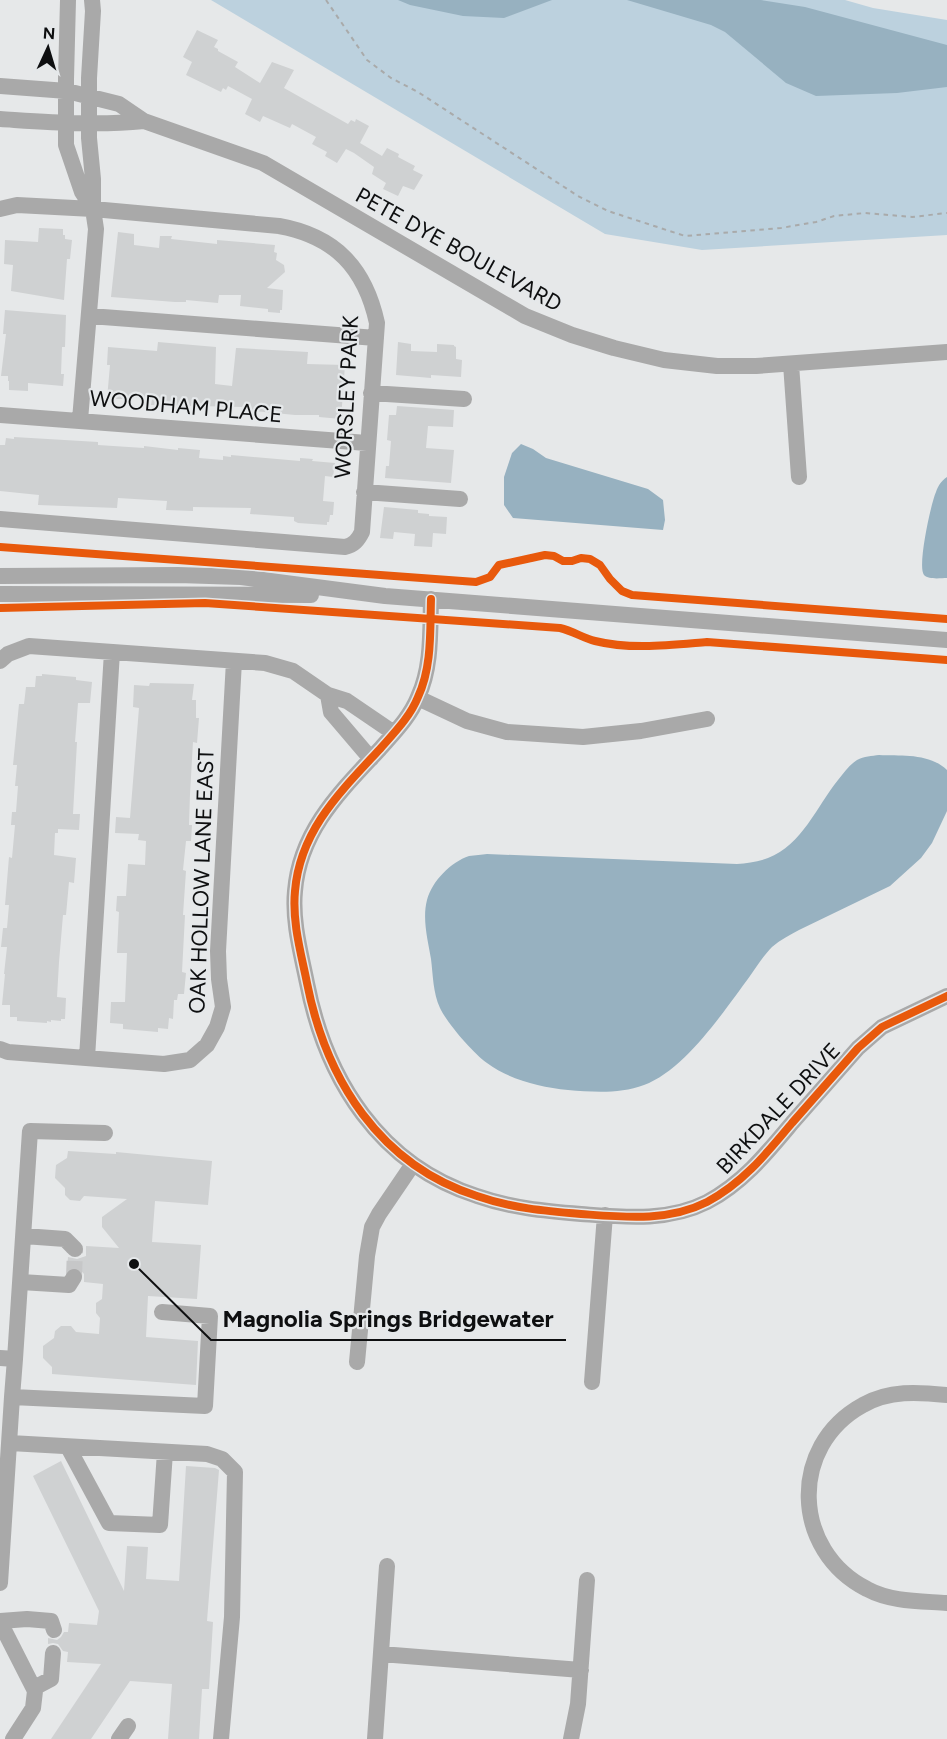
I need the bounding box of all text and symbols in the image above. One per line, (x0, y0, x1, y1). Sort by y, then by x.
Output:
north arrow (18, 18, 78, 78)
text: N (42, 24, 56, 43)
street label: PETE DYE BOULEVARD (351, 181, 567, 317)
street label: WORSLEY PARK (329, 314, 364, 479)
street label: WOODHAM PLACE (88, 385, 283, 428)
street label: OAK HOLLOW LANE EAST (183, 748, 220, 1014)
street label: BIRKDALE DRIVE (711, 1037, 846, 1180)
callout: Magnolia Springs Bridgewater (211, 1298, 566, 1340)
text: Magnolia Springs Bridgewater (222, 1304, 554, 1333)

